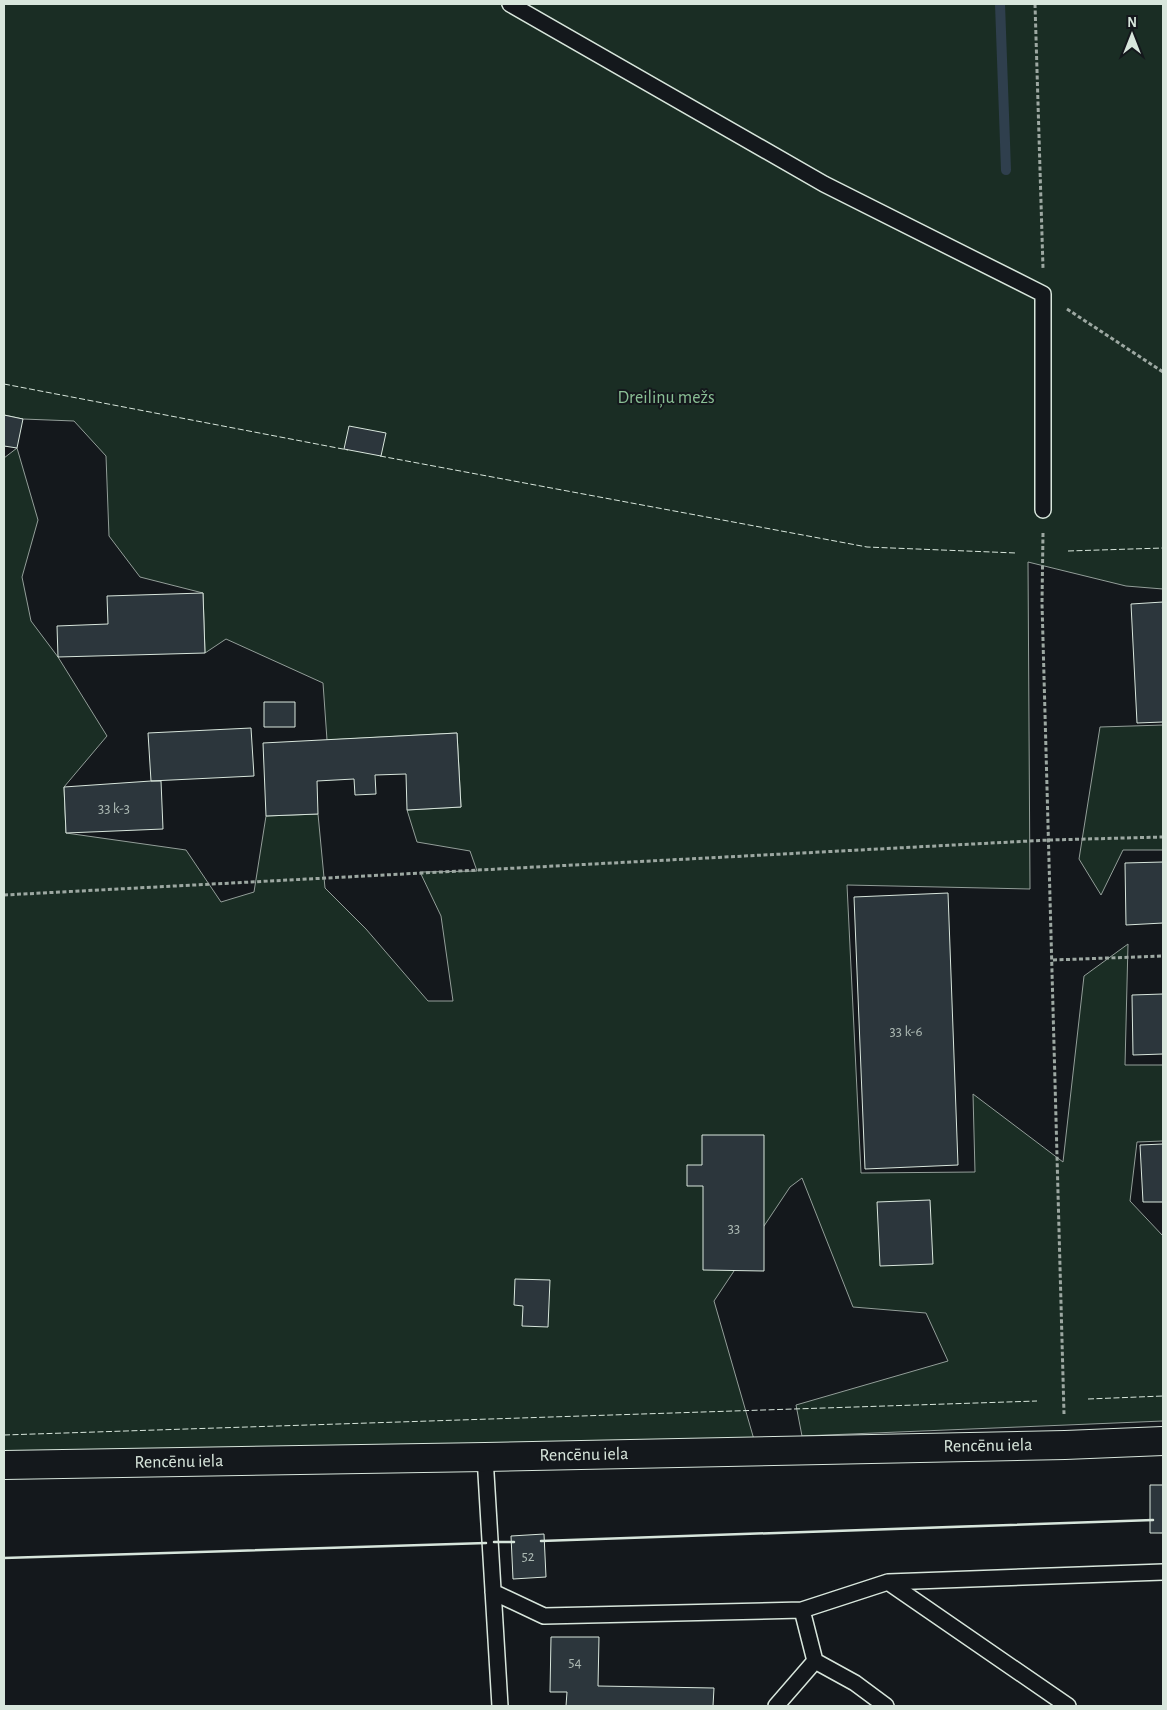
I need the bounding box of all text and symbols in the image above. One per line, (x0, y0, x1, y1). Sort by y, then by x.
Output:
north arrow (1107, 10, 1157, 60)
text: N (1127, 16, 1137, 30)
park label: Dreiliņu mežs (617, 389, 715, 408)
house number: 33 k-3 (98, 801, 130, 816)
house number: 33 k-6 (890, 1024, 922, 1039)
house number: 33 (728, 1221, 740, 1236)
street label: Rencēnu iela (943, 1436, 1033, 1456)
street label: Rencēnu iela (539, 1445, 629, 1465)
street label: Rencēnu iela (134, 1452, 224, 1472)
house number: 52 (521, 1549, 535, 1564)
house number: 54 (568, 1655, 582, 1670)

